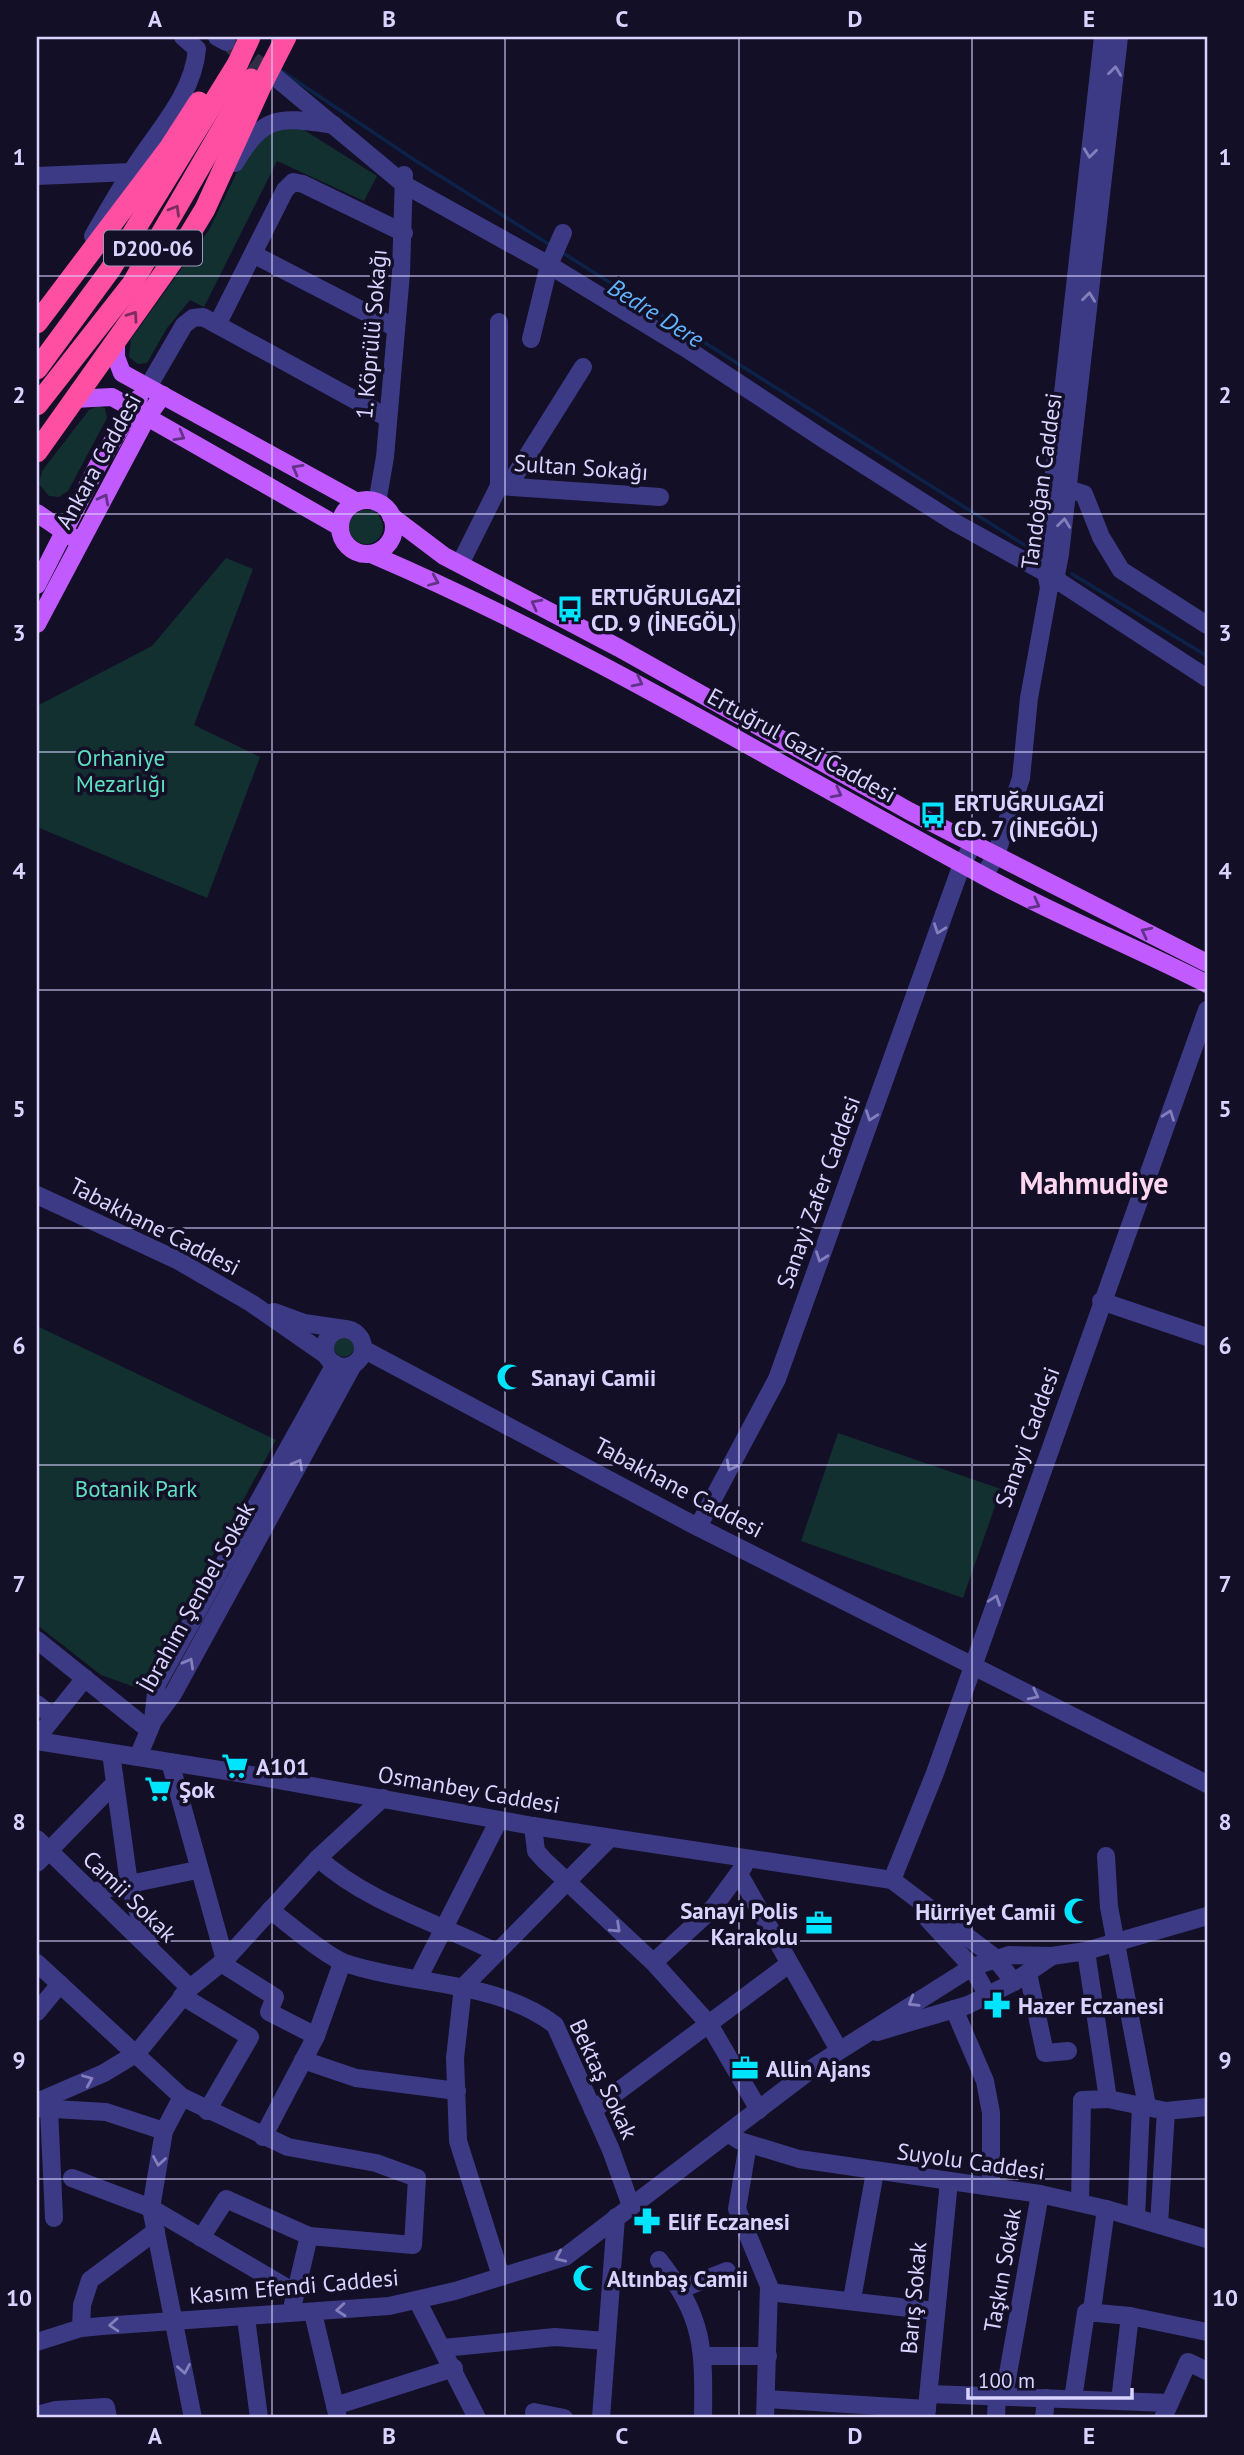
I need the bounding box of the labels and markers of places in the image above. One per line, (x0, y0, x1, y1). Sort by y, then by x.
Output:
place label: ERTUĞRULGAZİ CD. 9 (İNEGÖL) (591, 582, 742, 637)
bus stop icon: ERTUĞRULGAZİ CD. 9 (İNEGÖL) (555, 594, 585, 624)
place label: ERTUĞRULGAZİ CD. 7 (İNEGÖL) (954, 788, 1105, 843)
bus stop icon: ERTUĞRULGAZİ CD. 7 (İNEGÖL) (918, 800, 948, 830)
mosque icon: Sanayi Camii (495, 1362, 525, 1392)
place label: Sanayi Camii (531, 1363, 656, 1392)
supermarket icon: A101 (220, 1751, 250, 1781)
place label: A101 (256, 1752, 309, 1781)
supermarket icon: Şok (143, 1774, 173, 1804)
place label: Şok (179, 1775, 216, 1804)
place label: Sanayi Polis Karakolu (680, 1896, 798, 1951)
mosque icon: Hürriyet Camii (1062, 1896, 1092, 1926)
place label: Hürriyet Camii (915, 1897, 1056, 1926)
office icon: Sanayi Polis Karakolu (804, 1908, 834, 1938)
pharmacy icon: Hazer Eczanesi (982, 1990, 1012, 2020)
place label: Hazer Eczanesi (1018, 1991, 1164, 2020)
office icon: Allin Ajans (730, 2053, 760, 2083)
place label: Allin Ajans (766, 2054, 871, 2083)
pharmacy icon: Elif Eczanesi (632, 2206, 662, 2236)
place label: Elif Eczanesi (668, 2207, 790, 2236)
mosque icon: Altınbaş Camii (571, 2263, 601, 2293)
place label: Altınbaş Camii (607, 2264, 748, 2293)

